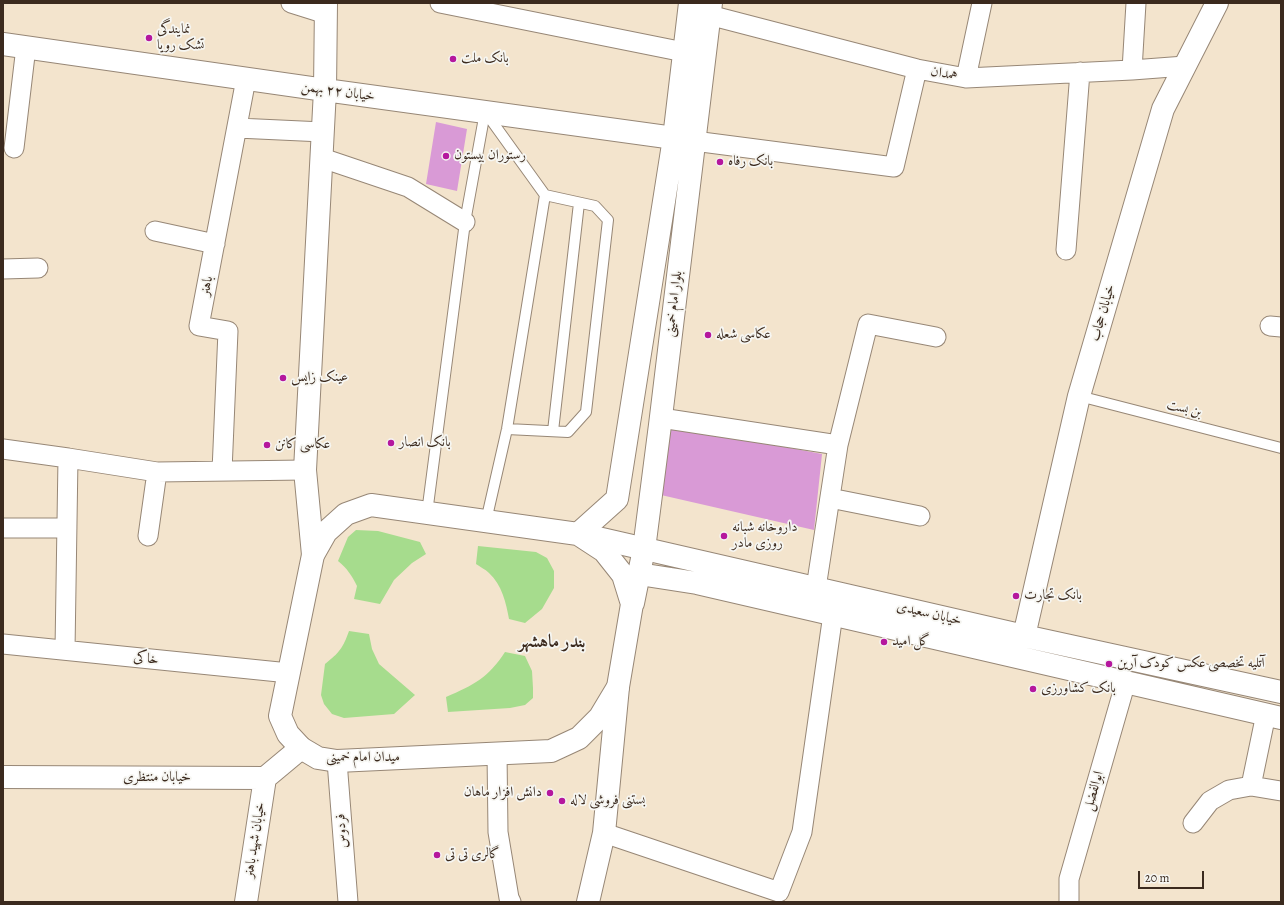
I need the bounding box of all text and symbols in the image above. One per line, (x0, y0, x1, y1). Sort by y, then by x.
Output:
place label: نمایندگی تشک رویا (157, 22, 204, 54)
marker: نمایندگی تشک رویا (144, 33, 154, 43)
place label: بانک ملت (461, 51, 509, 67)
marker: بانک ملت (448, 54, 458, 64)
street label: همدان (929, 63, 959, 85)
street label: خیابان ۲۲ بهمن (300, 79, 376, 105)
place label: رستوران بیستون (454, 148, 526, 164)
marker: رستوران بیستون (441, 151, 451, 161)
place label: بانک رفاه (728, 154, 773, 170)
marker: بانک رفاه (715, 157, 725, 167)
street label: بلوار امام خمینی (662, 270, 686, 338)
street label: باهنر (197, 275, 217, 297)
street label: خیابان حجاب (1087, 283, 1119, 343)
place label: عکاسی شعله (716, 327, 771, 343)
marker: عکاسی شعله (703, 330, 713, 340)
place label: عینک زایس (291, 370, 348, 386)
marker: عینک زایس (278, 373, 288, 383)
street label: بن بست (1165, 397, 1203, 421)
place label: بانک انصار (399, 435, 451, 451)
place label: عکاسی کانن (275, 437, 330, 453)
marker: بانک انصار (386, 438, 396, 448)
marker: عکاسی کانن (262, 440, 272, 450)
place label: داروخانه شبانه روزی مادر (732, 520, 797, 552)
marker: داروخانه شبانه روزی مادر (719, 531, 729, 541)
place label: بانک تجارت (1024, 588, 1082, 604)
marker: بانک تجارت (1011, 591, 1021, 601)
street label: خیابان سعیدی (895, 598, 963, 630)
district label: بندر ماهشهر (519, 632, 585, 654)
place label: گل امید (892, 634, 930, 650)
marker: گل امید (879, 637, 889, 647)
street label: خاکی (132, 649, 160, 669)
place label: آتلیه تخصصی عکس کودک آرین (1117, 656, 1265, 672)
marker: آتلیه تخصصی عکس کودک آرین (1104, 659, 1114, 669)
place label: بانک کشاورزی (1041, 681, 1116, 697)
marker: بانک کشاورزی (1028, 684, 1038, 694)
street label: میدان امام خمینی (326, 750, 400, 766)
street label: ابوالفضل (1080, 769, 1108, 813)
street label: خیابان منتظری (123, 770, 191, 786)
place label: دانش افزار ماهان (464, 785, 542, 801)
marker: دانش افزار ماهان (545, 788, 555, 798)
place label: بستنی فروشی لاله (570, 793, 645, 809)
marker: بستنی فروشی لاله (557, 796, 567, 806)
street label: خیابان شهید باهنر (241, 801, 269, 879)
street label: فردوس (332, 813, 352, 849)
place label: گالری تی تی (445, 847, 500, 863)
marker: گالری تی تی (432, 850, 442, 860)
scale bar (1140, 863, 1206, 889)
text: 20 m (1145, 870, 1169, 886)

